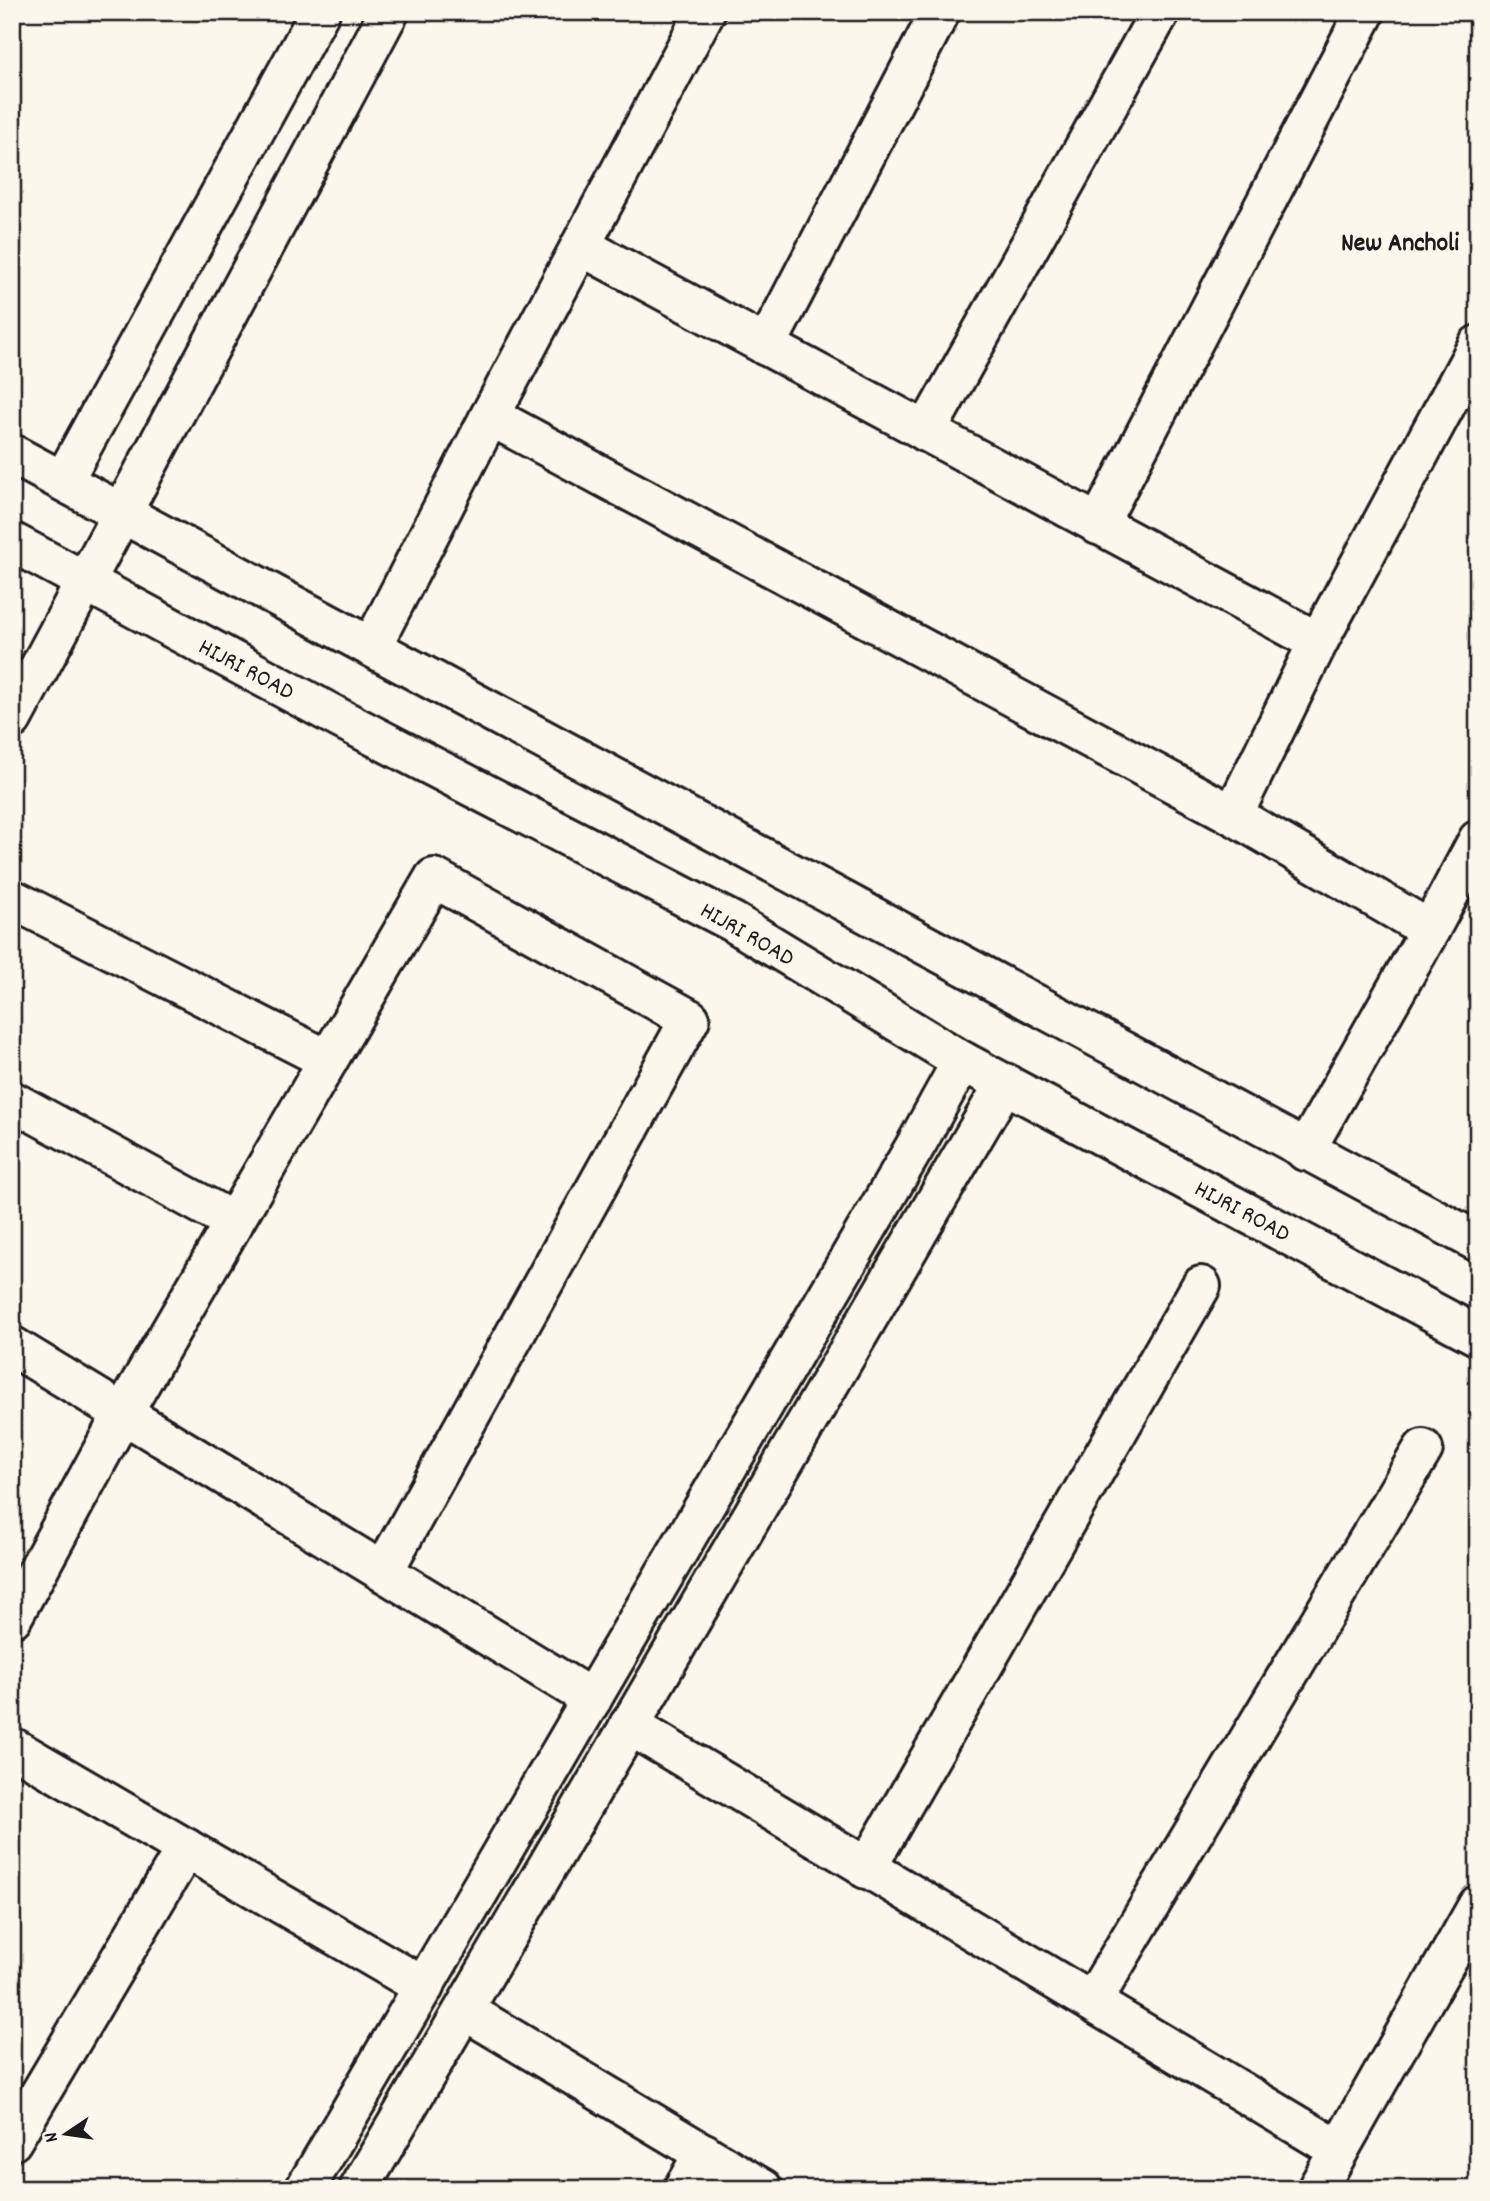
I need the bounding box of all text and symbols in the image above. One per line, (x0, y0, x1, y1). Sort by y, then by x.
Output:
district label: New Ancholi (1341, 226, 1459, 263)
street label: HIJRI ROAD (192, 631, 300, 710)
street label: HIJRI ROAD (693, 895, 800, 976)
street label: HIJRI ROAD (1188, 1173, 1296, 1252)
north arrow (32, 2100, 102, 2170)
text: N (39, 2129, 67, 2145)

